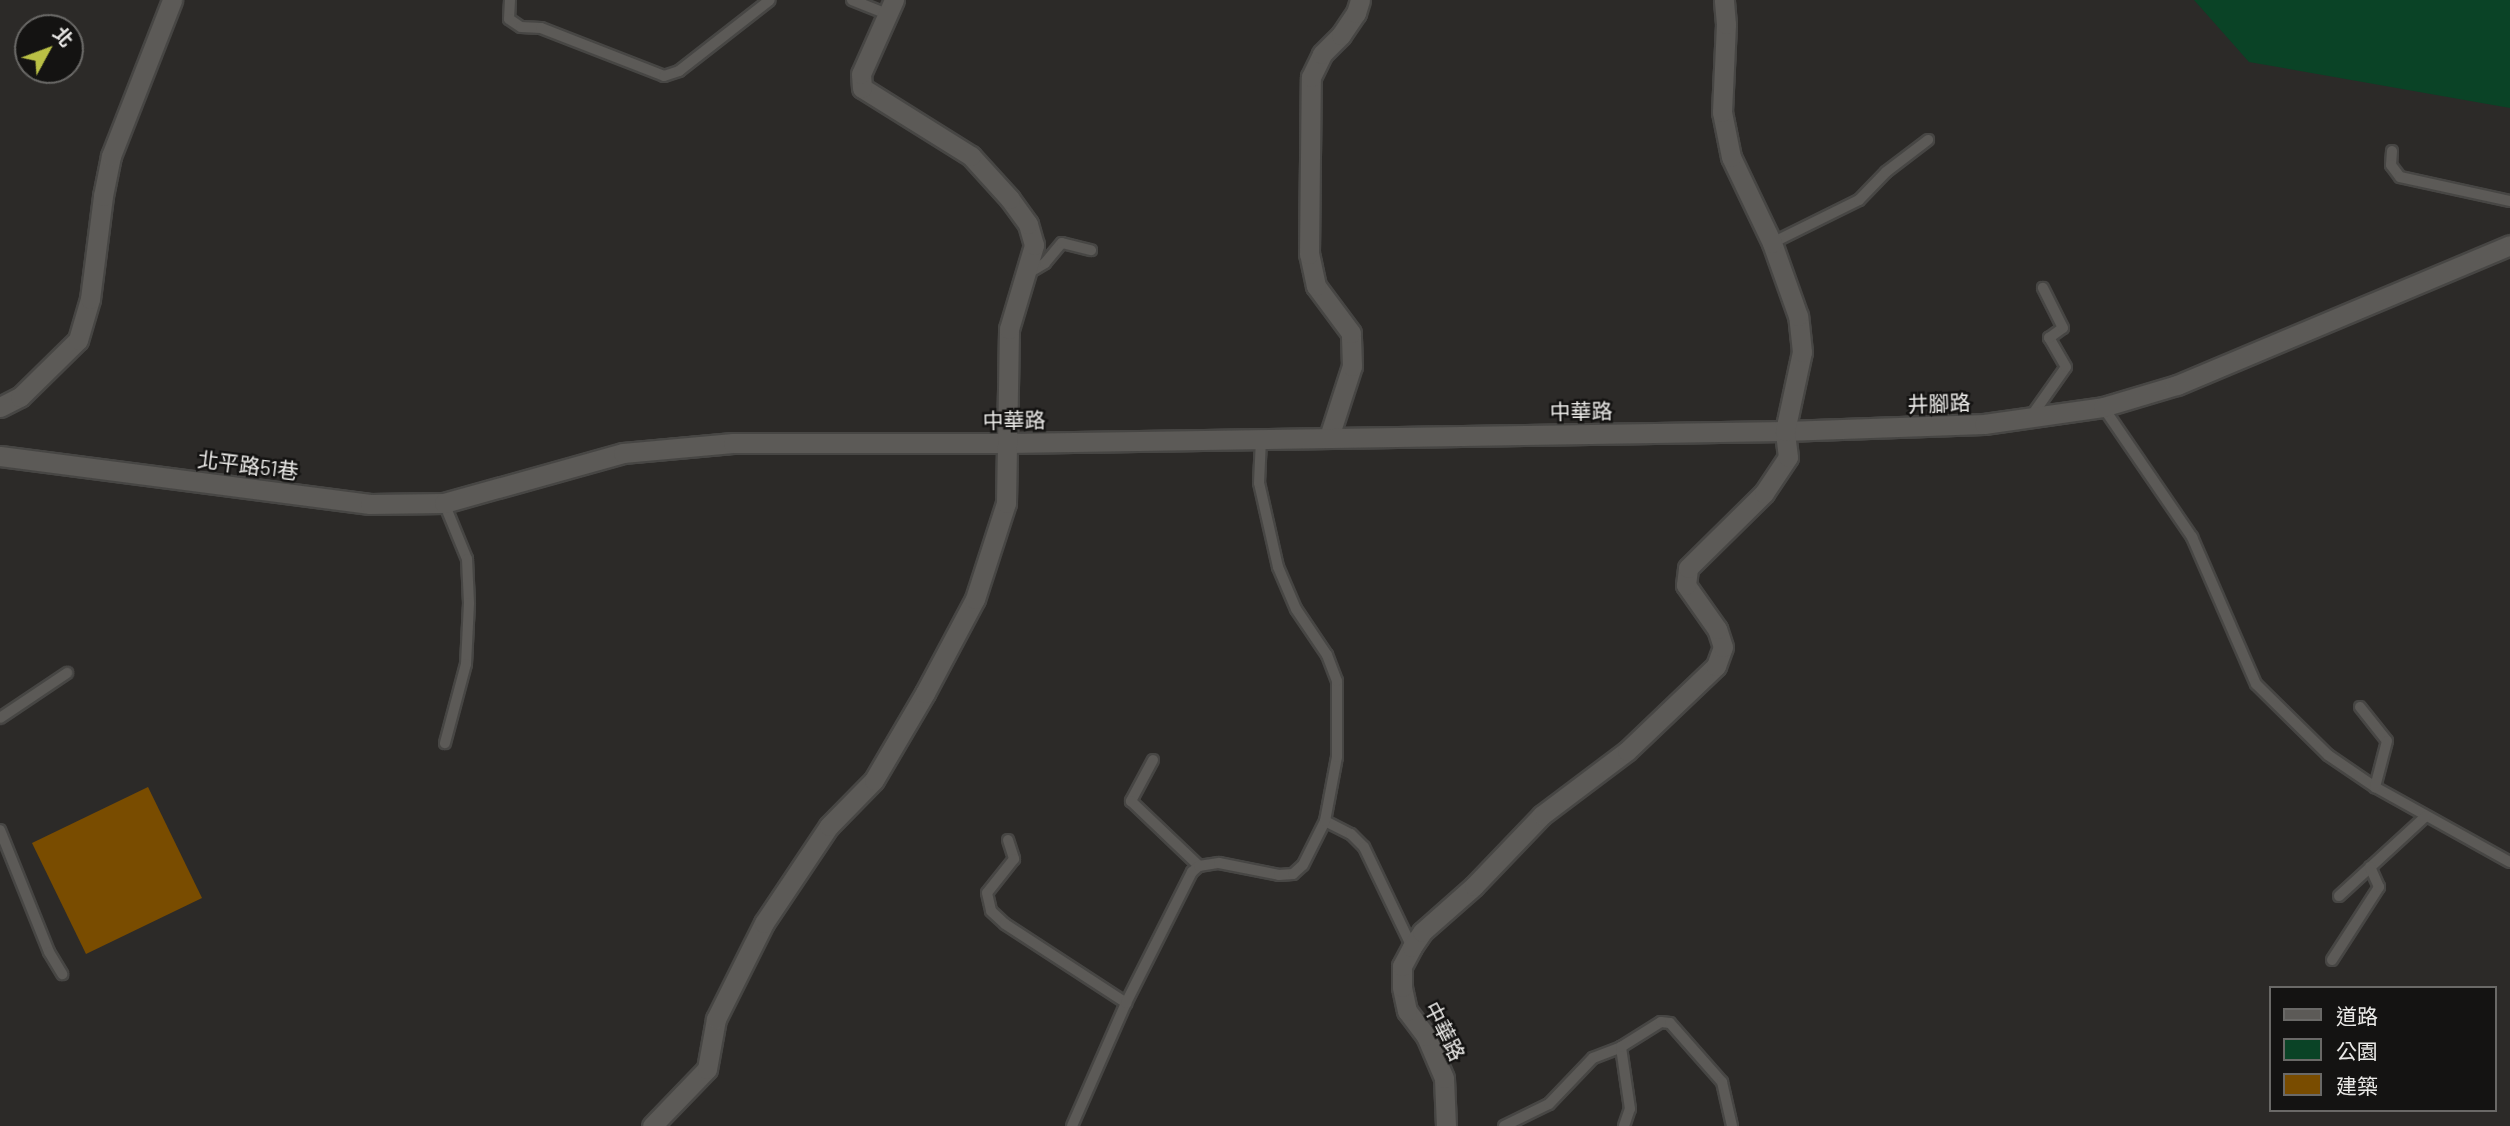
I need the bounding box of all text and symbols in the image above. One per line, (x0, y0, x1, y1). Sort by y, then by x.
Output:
north arrow (14, 14, 84, 84)
text: 北 (49, 21, 79, 51)
street label: 井腳路 (1907, 389, 1971, 417)
street label: 中華路 (1549, 398, 1613, 424)
street label: 中華路 (982, 407, 1046, 433)
street label: 北平路51巷 (196, 446, 300, 484)
legend (2268, 986, 2496, 1112)
street label: 中華路 (1419, 997, 1471, 1065)
text: 道路 (2336, 1003, 2378, 1028)
text: 公園 (2336, 1038, 2378, 1063)
text: 建築 (2336, 1073, 2378, 1098)

